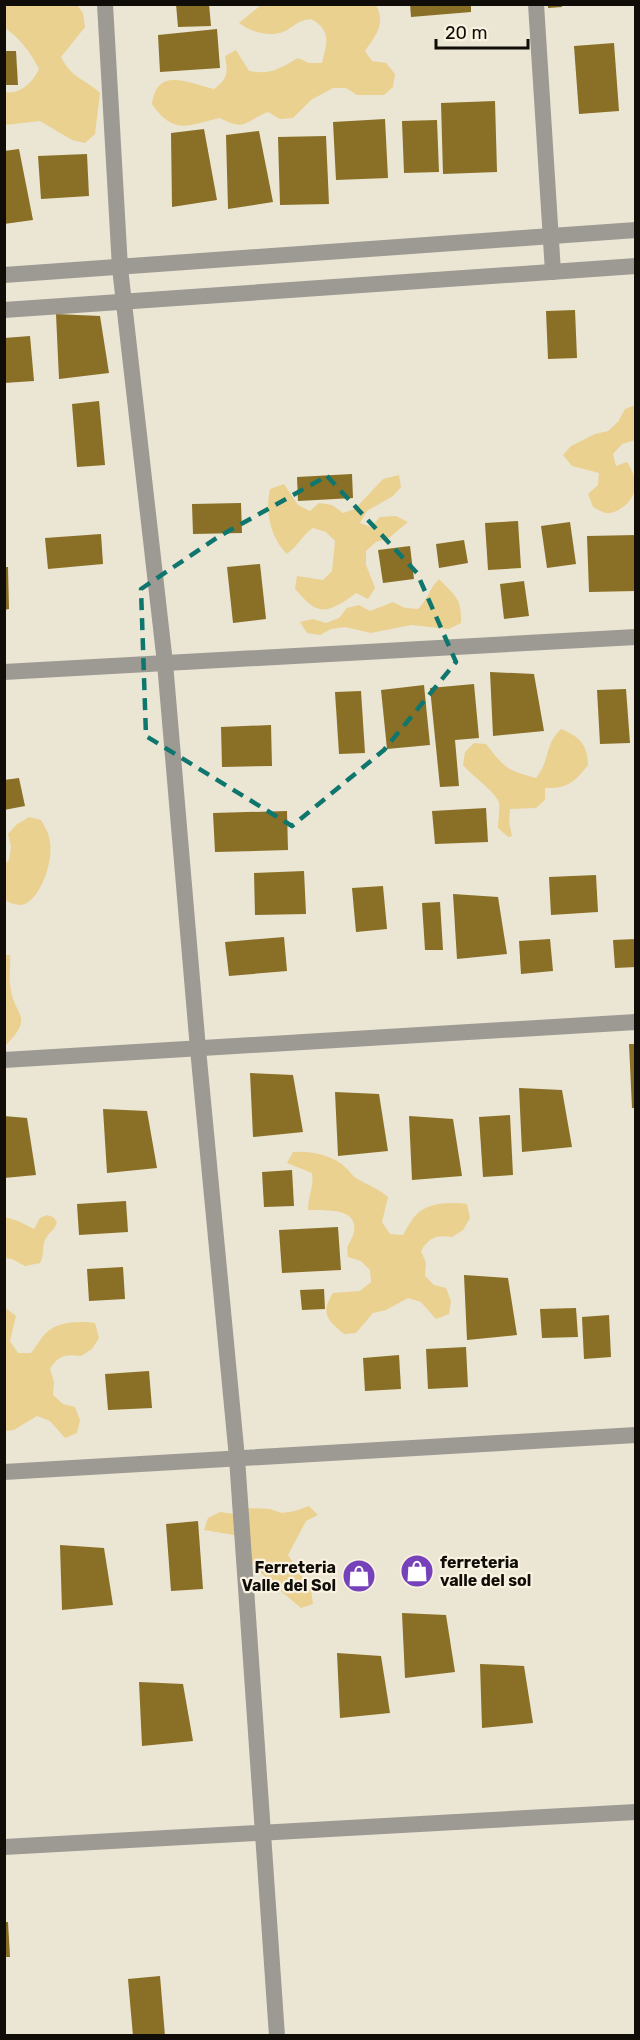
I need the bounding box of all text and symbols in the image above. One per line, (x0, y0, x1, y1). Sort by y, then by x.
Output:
scale bar (436, 12, 528, 50)
text: 20 m (445, 22, 487, 44)
shop icon: ferreteria valle del sol (399, 1553, 435, 1589)
place label: ferreteria valle del sol (440, 1553, 531, 1590)
place label: Ferreteria Valle del Sol (242, 1558, 336, 1595)
shop icon: Ferreteria Valle del Sol (341, 1558, 377, 1594)

